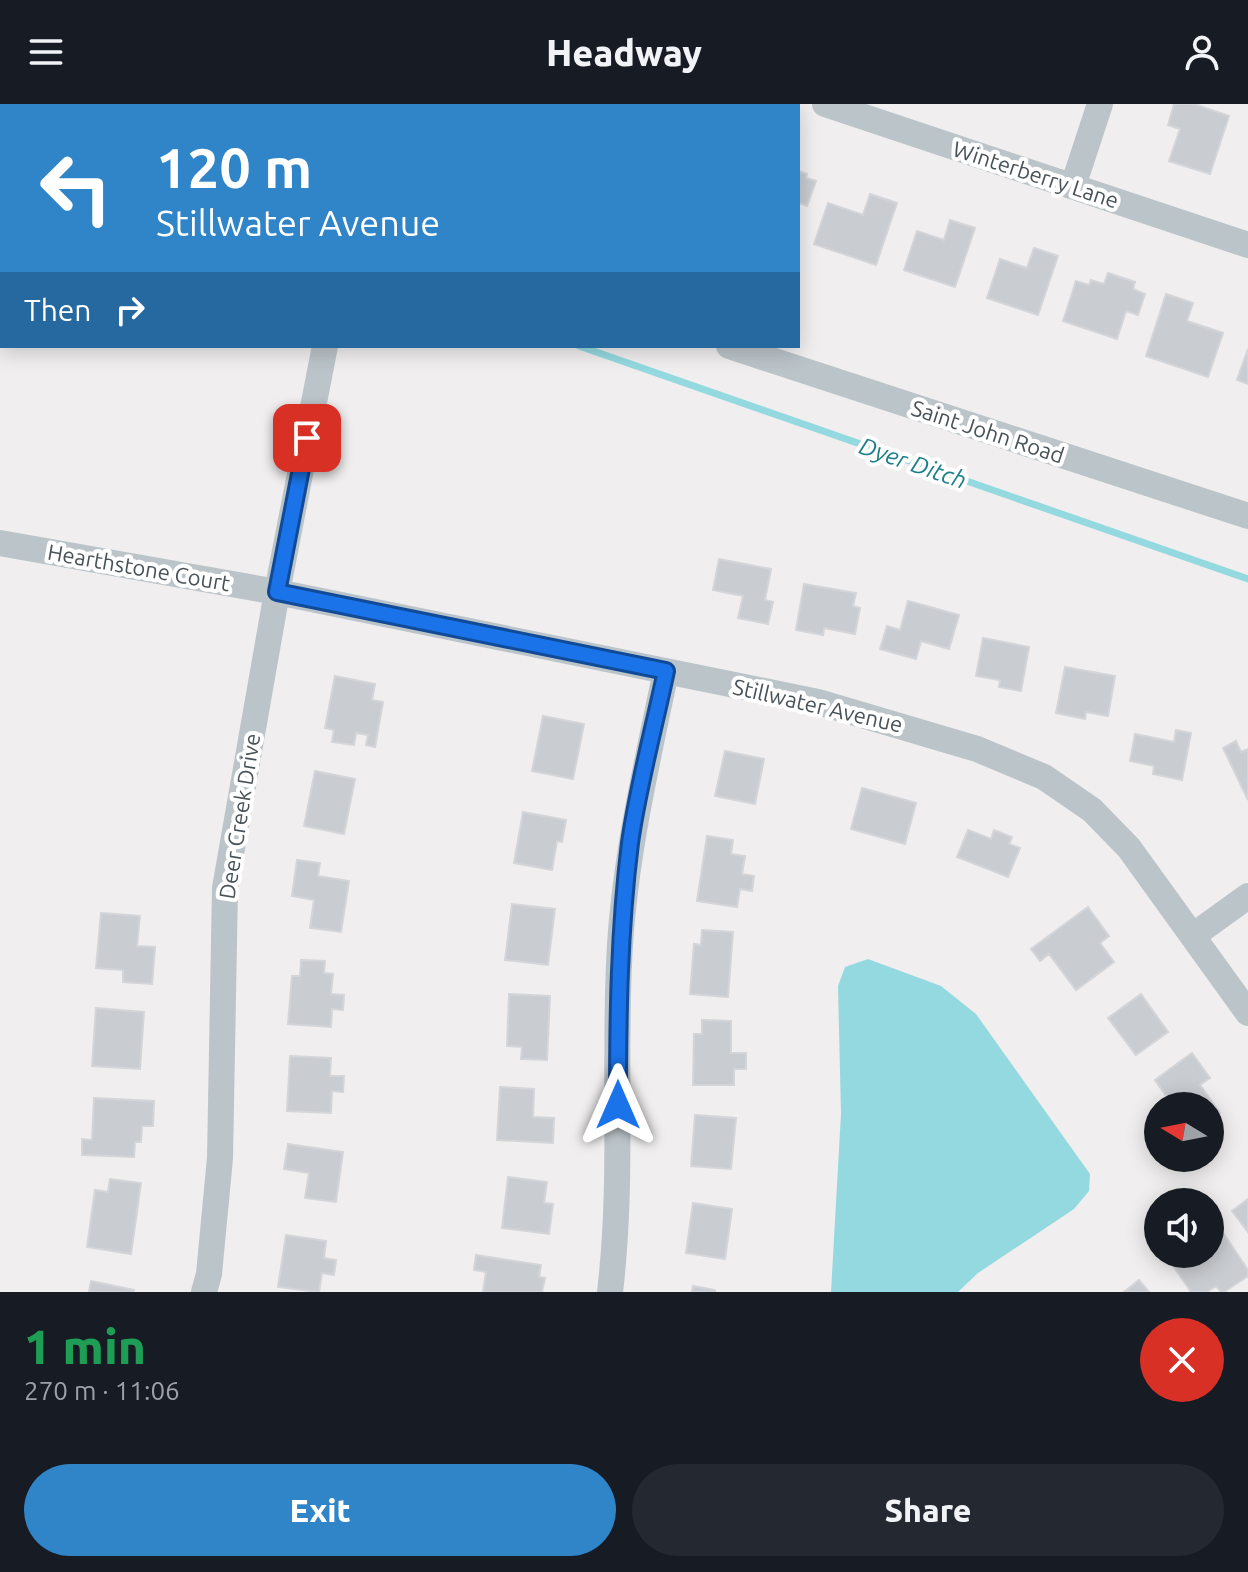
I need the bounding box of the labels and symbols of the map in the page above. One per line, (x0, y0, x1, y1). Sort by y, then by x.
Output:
street label: Winterberry Lane (950, 135, 1122, 213)
street label: Saint John Road (909, 395, 1067, 467)
pin (273, 404, 341, 472)
water label: Dyer Ditch (856, 432, 970, 494)
street label: Hearthstone Court (46, 539, 233, 595)
street label: Stillwater Avenue (731, 673, 905, 737)
street label: Deer Creek Drive (214, 731, 264, 901)
position arrow (576, 1063, 660, 1147)
north arrow (1144, 1092, 1224, 1172)

